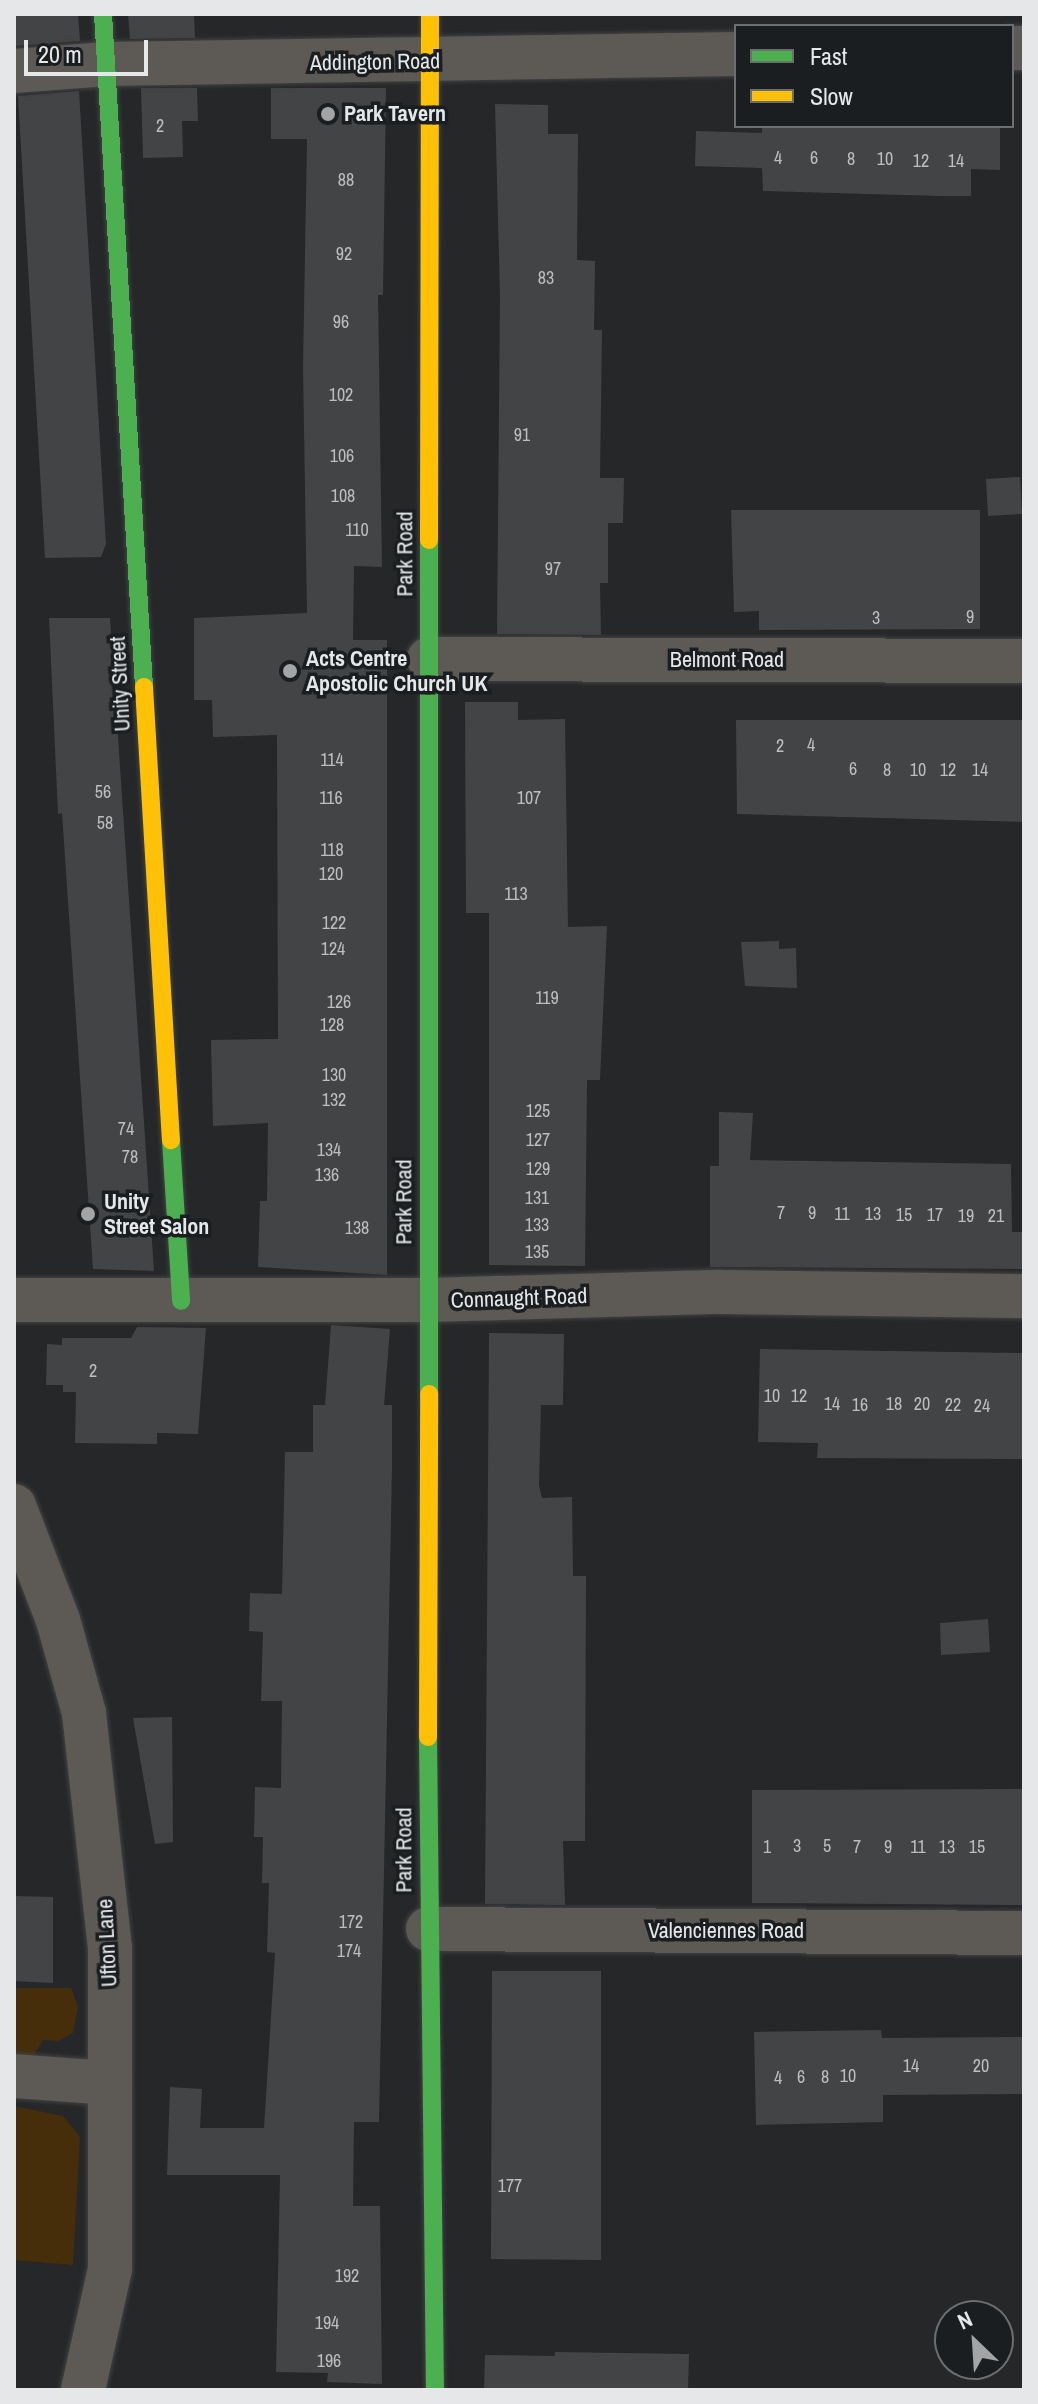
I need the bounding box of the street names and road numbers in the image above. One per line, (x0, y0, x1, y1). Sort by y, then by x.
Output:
street label: Addington Road (310, 48, 440, 76)
street label: Park Road (392, 511, 418, 597)
street label: Unity Street (104, 636, 136, 732)
street label: Belmont Road (670, 647, 784, 673)
street label: Park Road (391, 1159, 417, 1245)
street label: Connaught Road (450, 1282, 588, 1314)
street label: Park Road (391, 1807, 417, 1893)
street label: Ufton Lane (92, 1898, 122, 1988)
street label: Valenciennes Road (648, 1918, 804, 1944)

